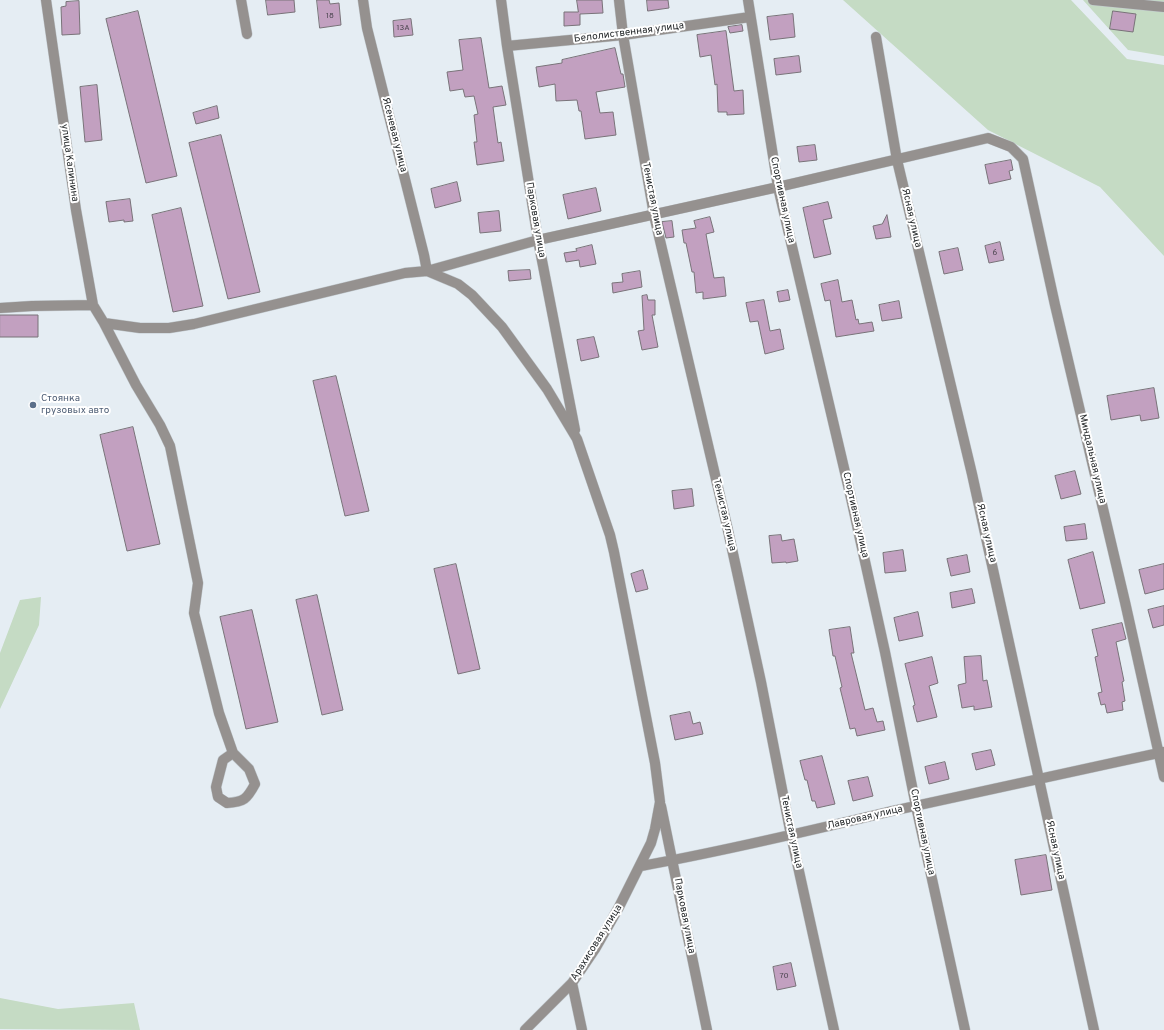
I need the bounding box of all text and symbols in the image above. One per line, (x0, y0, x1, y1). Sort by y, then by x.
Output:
house number: 18 (326, 11, 334, 21)
street label: Белолиственная улица (573, 20, 685, 46)
house number: 13А (396, 23, 410, 33)
street label: Ясеневая улица (379, 96, 409, 174)
street label: улица Калинина (58, 123, 80, 203)
street label: Спортивная улица (767, 156, 797, 244)
street label: Тенистая улица (639, 162, 665, 236)
street label: Парковая улица (522, 181, 548, 259)
street label: Ясная улица (898, 187, 924, 249)
house number: 6 (993, 248, 997, 258)
place label: Стоянка грузовых авто (41, 393, 109, 416)
marker: Стоянка грузовых авто (28, 400, 38, 410)
street label: Миндальная улица (1076, 413, 1108, 505)
street label: Спортивная улица (839, 471, 871, 559)
street label: Тенистая улица (710, 478, 738, 552)
street label: Ясная улица (973, 502, 999, 564)
street label: Спортивная улица (907, 788, 937, 876)
street label: Тенистая улица (777, 795, 805, 869)
street label: Лавровая улица (826, 803, 904, 833)
street label: Ясная улица (1043, 819, 1067, 881)
street label: Парковая улица (671, 877, 697, 955)
street label: Арахисовая улица (569, 903, 625, 983)
house number: 70 (779, 971, 789, 981)

